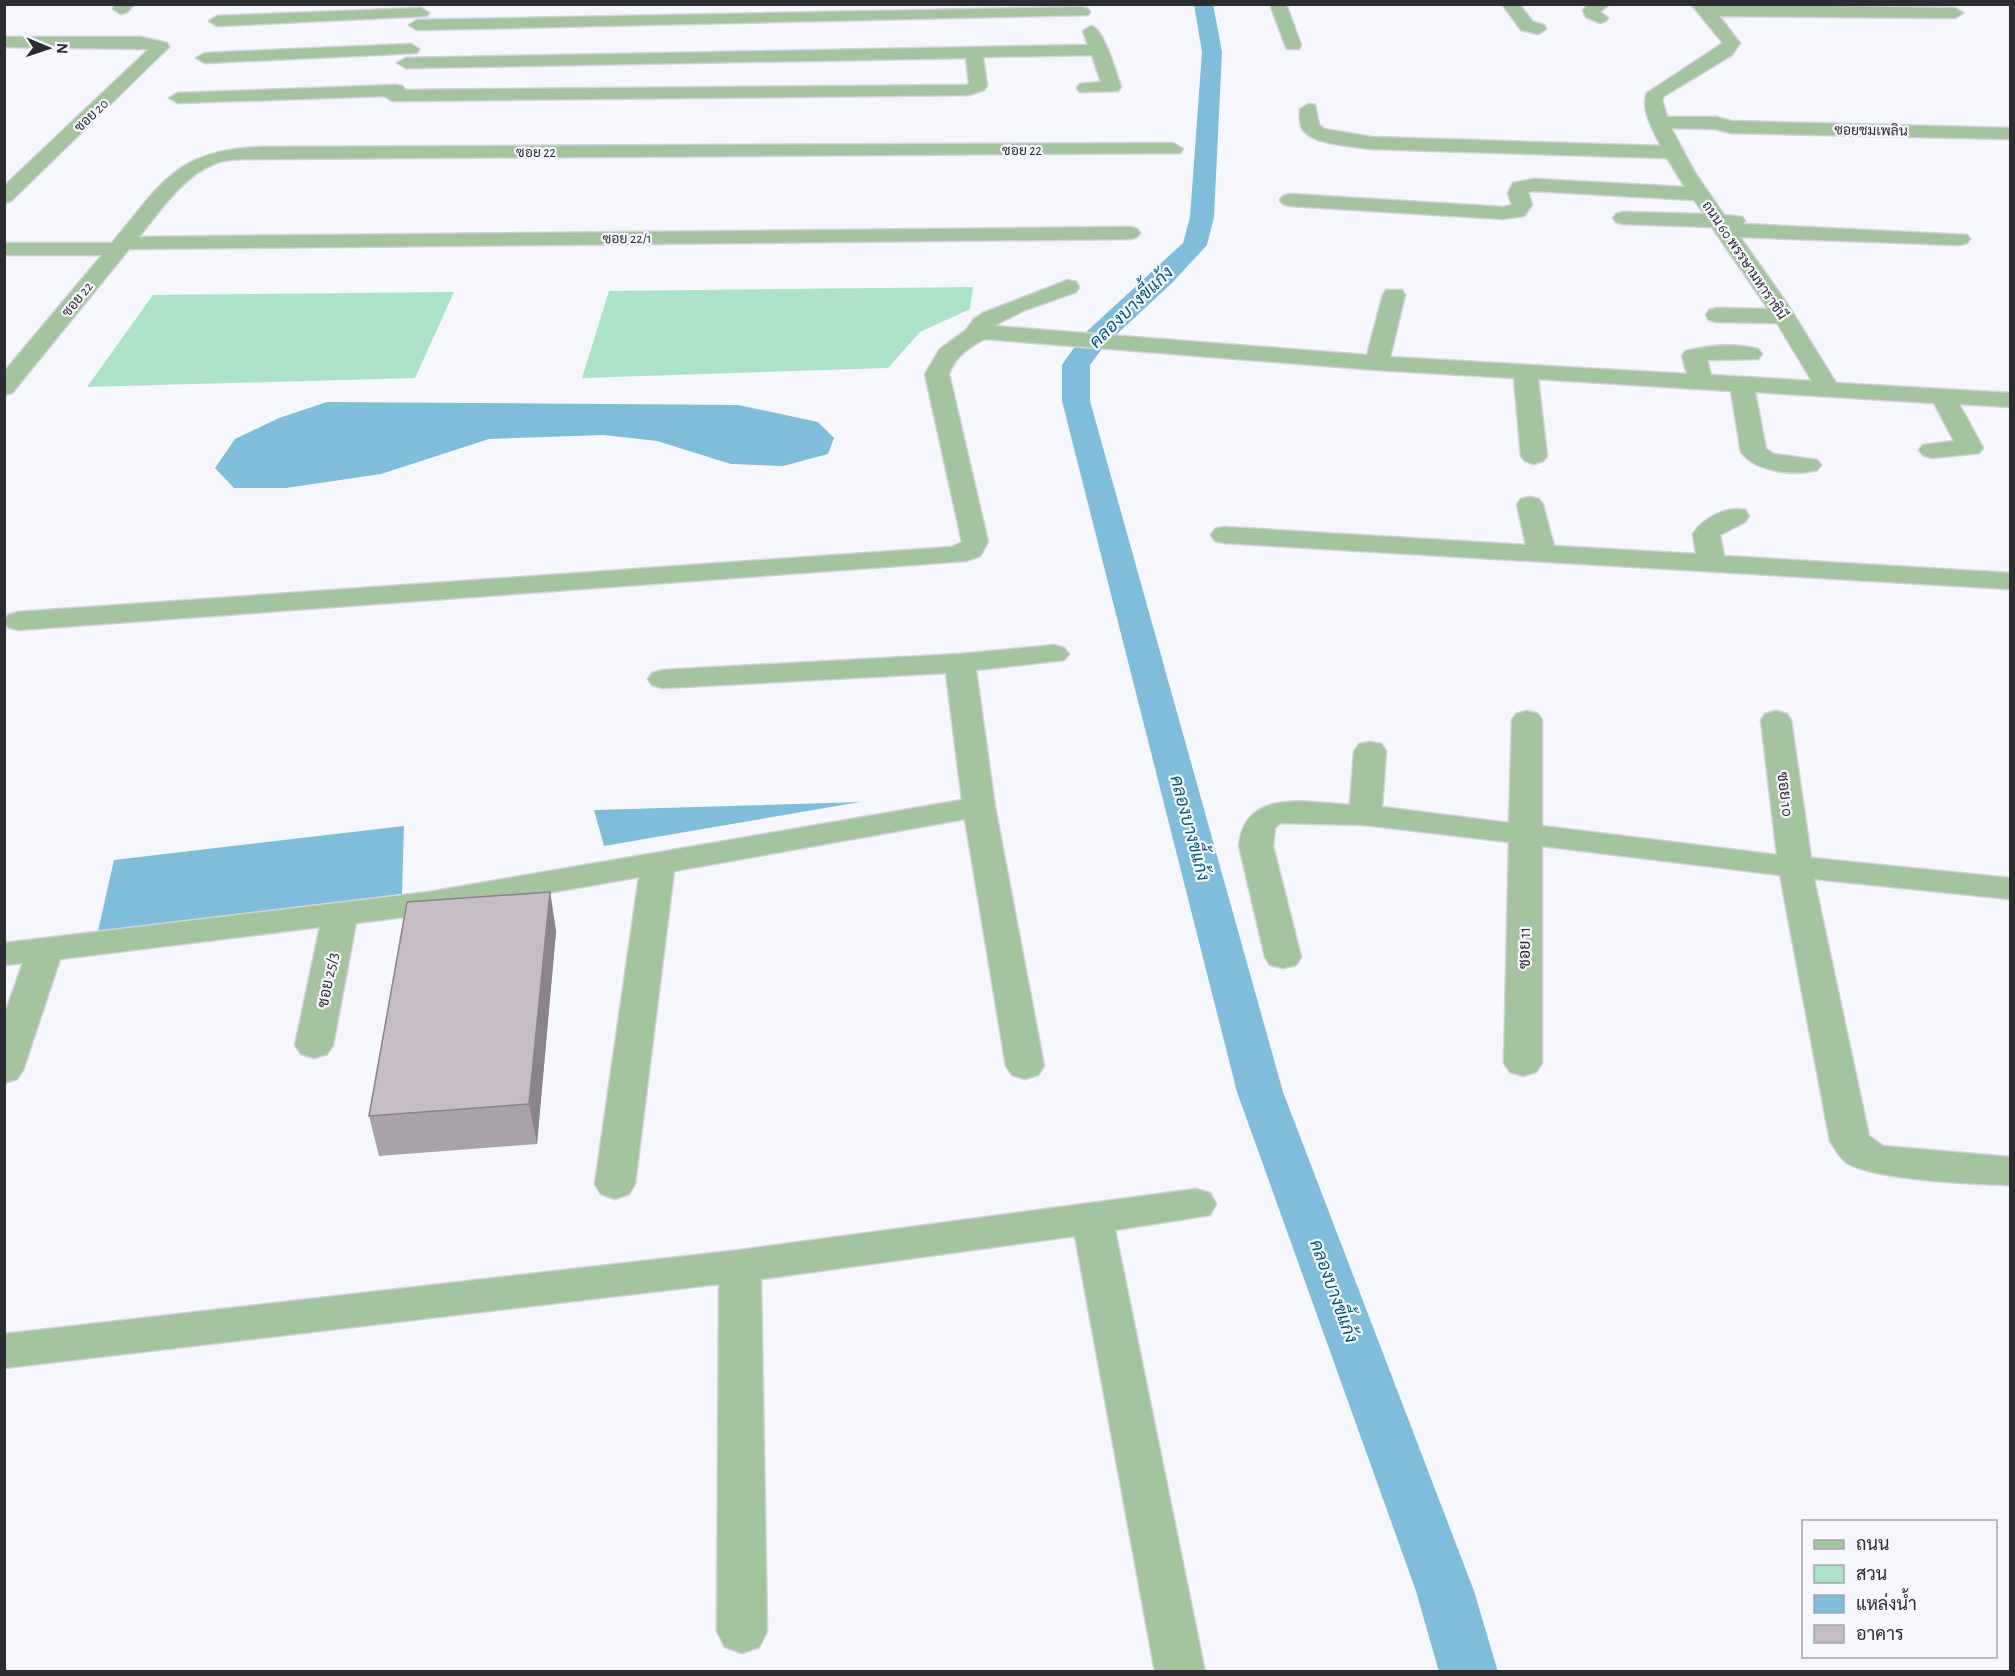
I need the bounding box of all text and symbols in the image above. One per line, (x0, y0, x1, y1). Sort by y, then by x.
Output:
north arrow (18, 18, 78, 78)
text: N (54, 43, 70, 54)
street label: ซอย 20 (72, 96, 111, 135)
street label: ซอยชมเพลิน (1834, 121, 1908, 139)
street label: ซอย 22 (1002, 144, 1042, 158)
street label: ซอย 22 (516, 146, 556, 160)
street label: ถนน 60 พรรษามหาราชินี (1699, 197, 1792, 322)
street label: ซอย 22/1 (603, 232, 652, 246)
water label: คลองบางขี้แก้ง (1081, 258, 1177, 352)
street label: ซอย 22 (60, 280, 96, 320)
street label: ซอย 10 (1774, 771, 1796, 817)
water label: คลองบางขี้แก้ง (1166, 772, 1219, 883)
street label: ซอย 11 (1517, 927, 1533, 969)
street label: ซอย 25/3 (315, 951, 341, 1009)
water label: คลองบางขี้แก้ง (1306, 1235, 1368, 1345)
legend (1802, 1520, 1997, 1658)
text: ถนน (1856, 1536, 1889, 1554)
text: สวน (1856, 1566, 1887, 1584)
text: แหล่งน้ำ (1856, 1588, 1917, 1614)
text: อาคาร (1856, 1626, 1904, 1644)

